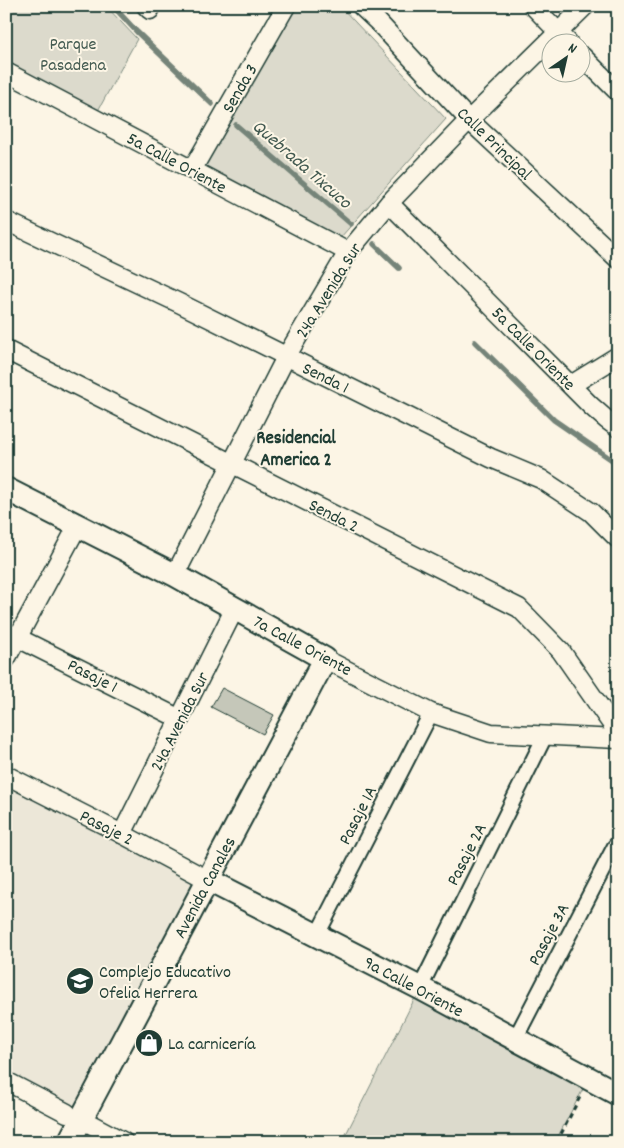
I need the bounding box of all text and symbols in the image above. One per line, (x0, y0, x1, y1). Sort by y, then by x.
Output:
north arrow (542, 32, 592, 82)
park label: Parque Pasadena (40, 33, 106, 79)
text: N (564, 39, 581, 59)
street label: Senda 3 (217, 60, 265, 119)
street label: Calle Principal (450, 102, 537, 188)
water label: Quebrada Tixcuco (245, 115, 358, 218)
street label: 5a Calle Oriente (121, 127, 230, 201)
street label: 24a Avenida Sur (291, 239, 370, 344)
street label: 5a Calle Oriente (485, 302, 580, 398)
street label: Senda 1 (297, 357, 352, 401)
district label: Residencial America 2 (256, 426, 336, 475)
street label: Senda 2 (304, 494, 362, 540)
street label: 7a Calle Oriente (248, 611, 356, 684)
street label: Pasaje 1 (62, 654, 121, 700)
street label: 24a Avenida Sur (146, 668, 217, 776)
street label: Pasaje 1A (334, 782, 385, 850)
street label: Pasaje 2 (75, 805, 137, 853)
street label: Pasaje 2A (442, 819, 495, 891)
street label: Avenida Canales (169, 833, 243, 943)
street label: Pasaje 3A (523, 899, 577, 971)
street label: 9a Calle Oriente (358, 951, 467, 1025)
place label: Complejo Educativo Ofelia Herrera (99, 961, 231, 1007)
school or university icon: Complejo Educativo Ofelia Herrera (65, 966, 95, 996)
shop icon: La carnicería (134, 1028, 164, 1058)
place label: La carnicería (168, 1033, 256, 1058)

